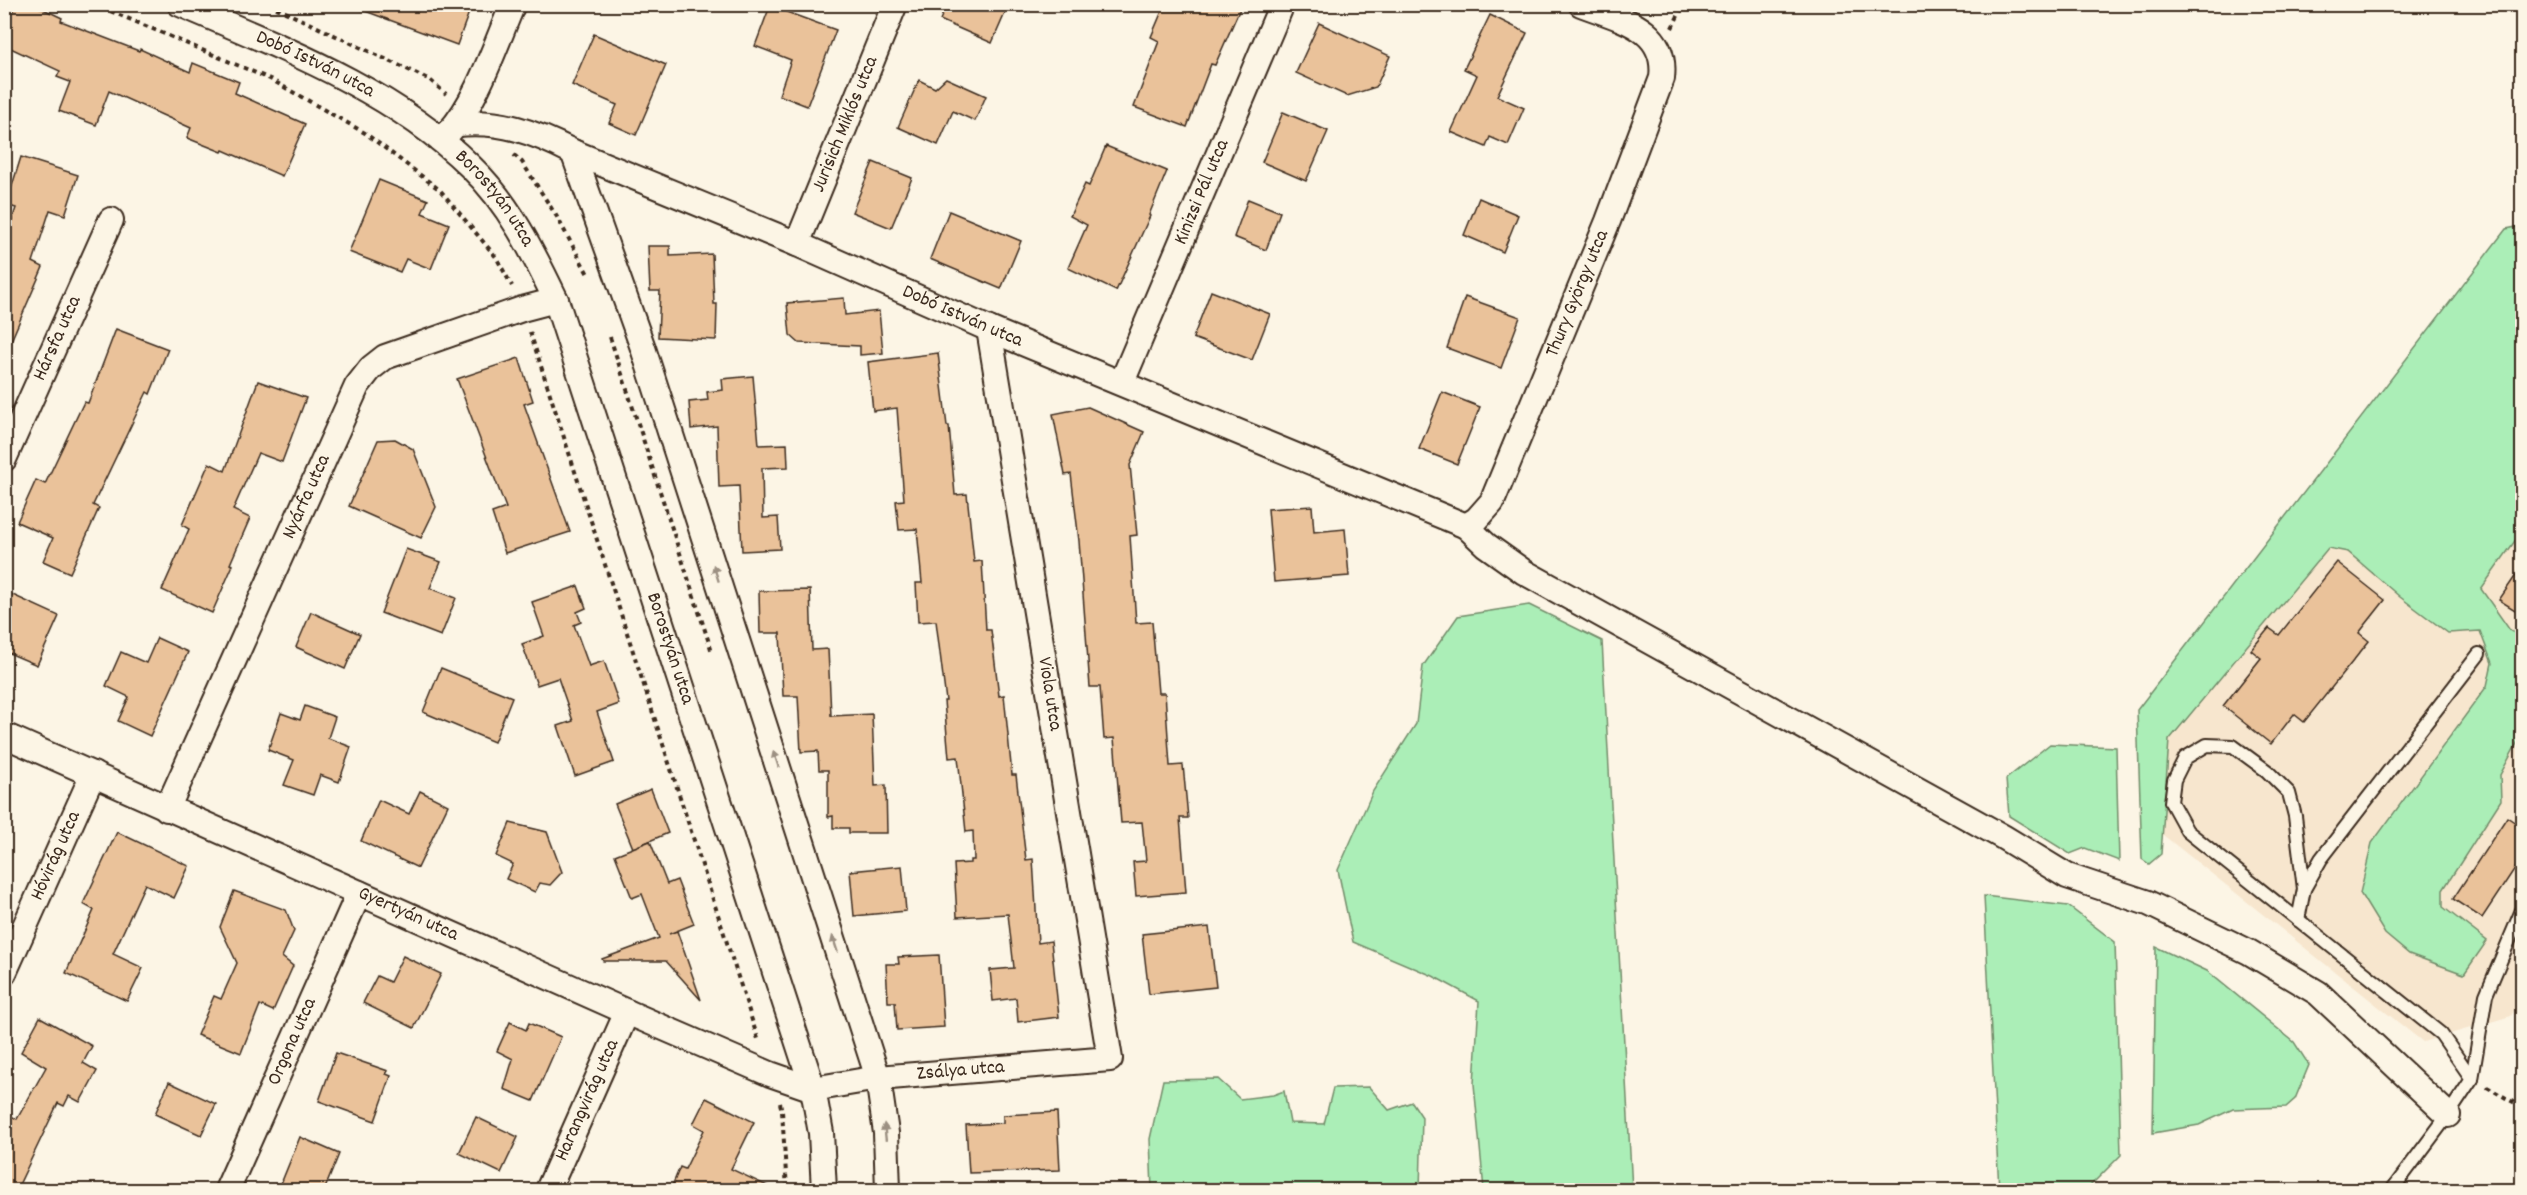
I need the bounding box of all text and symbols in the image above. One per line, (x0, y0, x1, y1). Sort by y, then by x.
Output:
street label: Dobó István utca (251, 24, 380, 106)
street label: Jurisich Miklós utca (805, 52, 886, 197)
street label: Kinizsi Pál utca (1168, 135, 1237, 249)
street label: Borostyán utca (448, 144, 541, 253)
street label: Thury György utca (1539, 225, 1617, 362)
street label: Dobó István utca (898, 278, 1027, 356)
street label: Hársfa utca (27, 291, 89, 386)
street label: Nyárfa utca (276, 450, 339, 544)
one-way arrow (711, 564, 721, 582)
street label: Borostyán utca (638, 589, 701, 709)
street label: Viola utca (1029, 655, 1069, 734)
one-way arrow (771, 750, 780, 768)
street label: Hóvirág utca (24, 806, 89, 905)
street label: Gyertyán utca (353, 880, 463, 949)
one-way arrow (830, 935, 840, 953)
street label: Orgona utca (261, 993, 325, 1090)
street label: Harangvirág utca (548, 1034, 627, 1166)
street label: Zsálya utca (916, 1054, 1006, 1089)
one-way arrow (880, 1123, 890, 1142)

